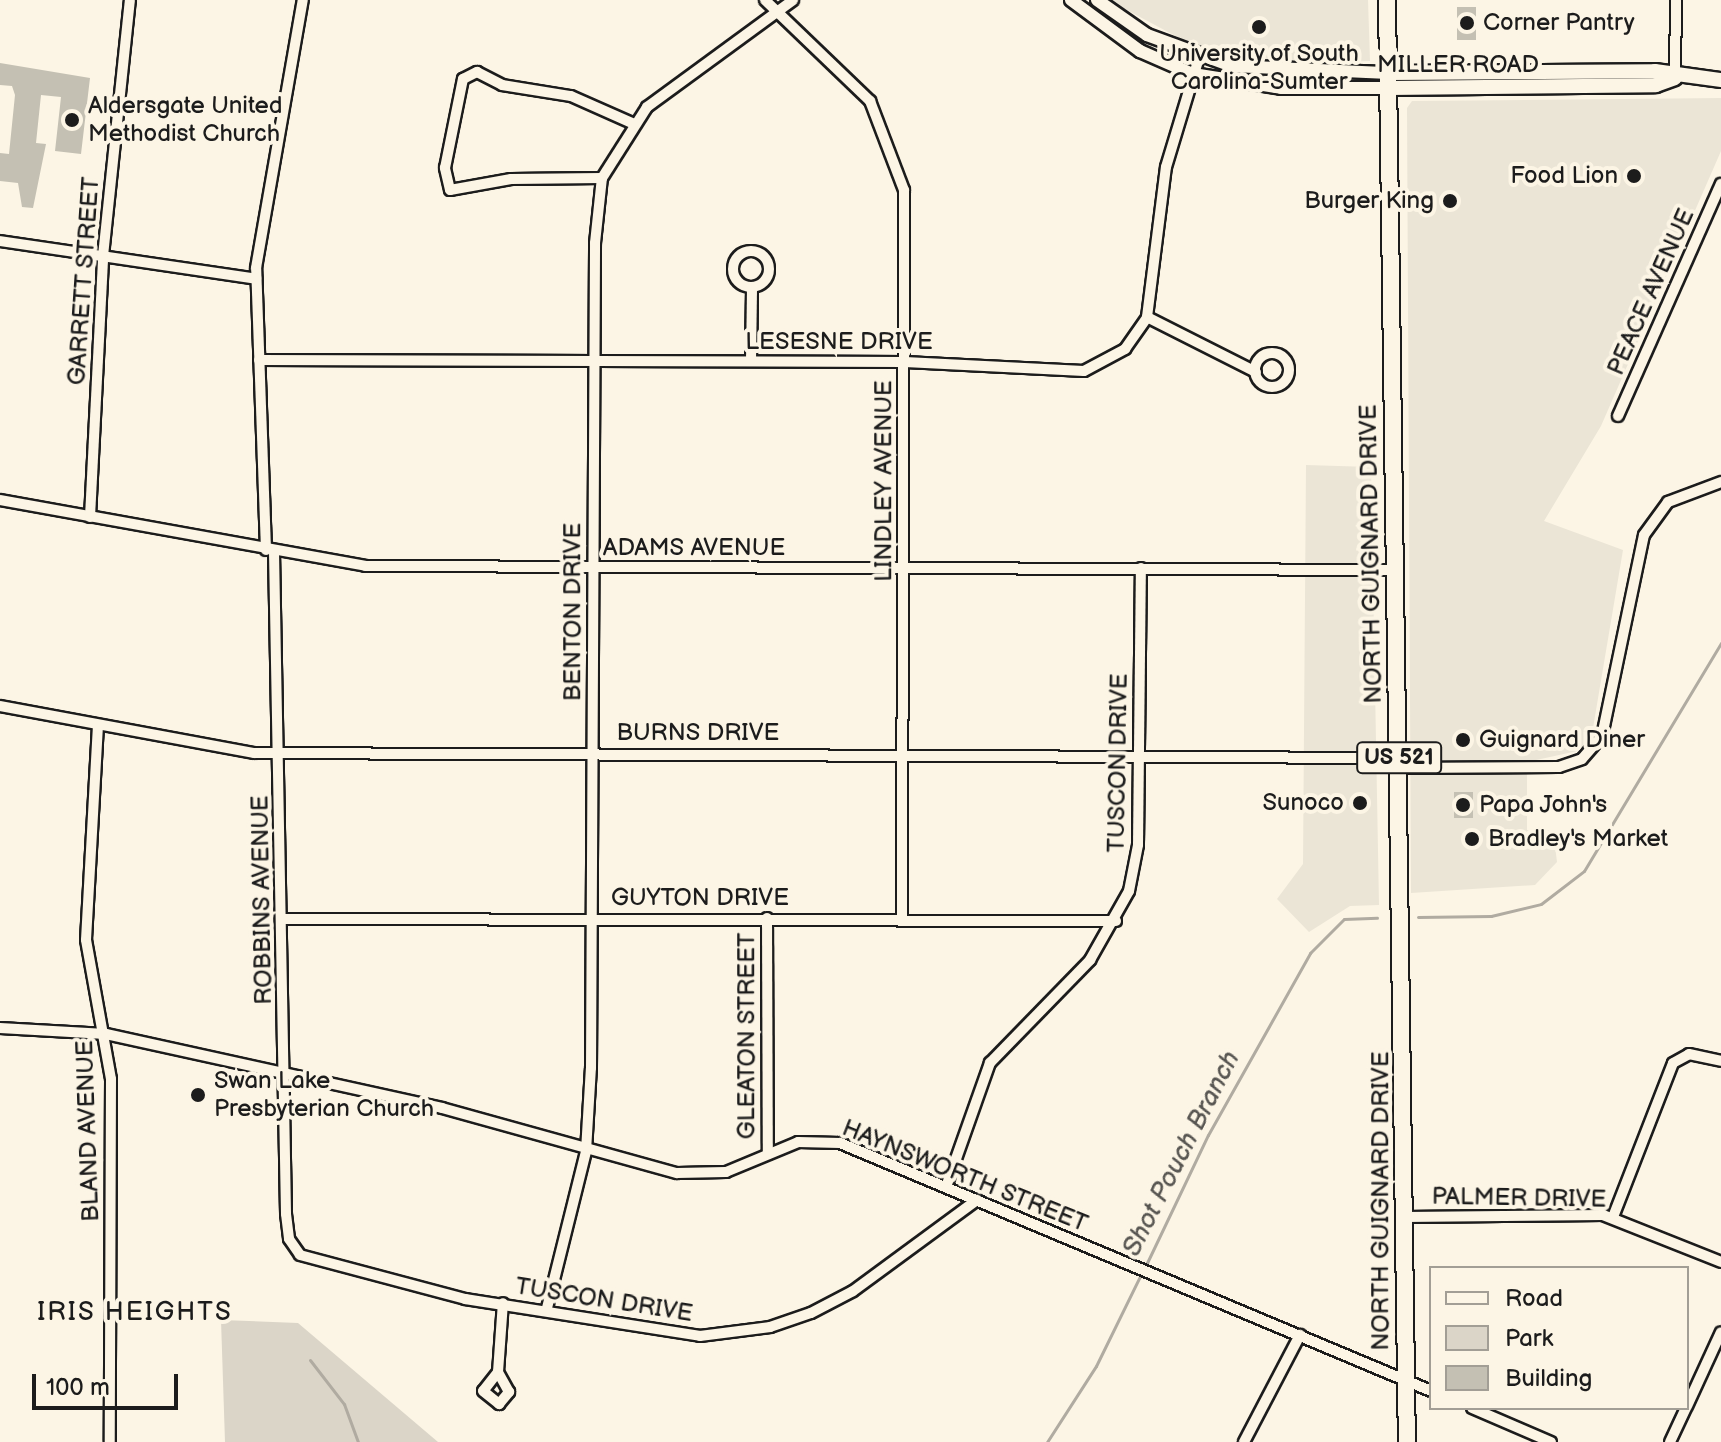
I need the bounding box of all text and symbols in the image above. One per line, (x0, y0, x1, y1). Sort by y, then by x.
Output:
place label: Corner Pantry (1483, 9, 1635, 37)
marker: Corner Pantry (1458, 14, 1476, 32)
marker: University of South Carolina-Sumter (1250, 18, 1268, 36)
place label: University of South Carolina-Sumter (1158, 40, 1360, 96)
street label: MILLER ROAD (1377, 51, 1539, 79)
place label: Aldersgate United Methodist Church (88, 92, 283, 148)
marker: Aldersgate United Methodist Church (63, 111, 81, 129)
place label: Food Lion (1510, 162, 1618, 190)
marker: Food Lion (1625, 167, 1643, 185)
street label: GARRETT STREET (62, 176, 106, 386)
place label: Burger King (1304, 187, 1434, 215)
marker: Burger King (1441, 192, 1459, 210)
street label: PEACE AVENUE (1601, 204, 1701, 380)
street label: LESESNE DRIVE (745, 328, 933, 356)
street label: LINDLEY AVENUE (870, 380, 898, 582)
street label: NORTH GUIGNARD DRIVE (1354, 404, 1388, 704)
street label: BENTON DRIVE (559, 523, 587, 701)
street label: ADAMS AVENUE (603, 534, 785, 562)
street label: TUSCON DRIVE (1102, 673, 1134, 853)
street label: BURNS DRIVE (617, 719, 779, 747)
place label: Guignard Diner (1479, 726, 1645, 754)
marker: Guignard Diner (1454, 731, 1472, 749)
road number: US 521 (1355, 740, 1443, 776)
place label: Sunoco (1263, 789, 1344, 817)
place label: Papa John's (1479, 791, 1608, 819)
marker: Sunoco (1351, 794, 1369, 812)
street label: ROBBINS AVENUE (246, 795, 278, 1005)
marker: Papa John's (1454, 796, 1472, 814)
place label: Bradley's Market (1488, 825, 1668, 853)
marker: Bradley's Market (1463, 830, 1481, 848)
street label: GUYTON DRIVE (611, 884, 789, 912)
street label: GLEATON STREET (733, 932, 761, 1140)
street label: BLAND AVENUE (70, 1040, 106, 1222)
water label: Shot Pouch Branch (1117, 1046, 1247, 1262)
street label: NORTH GUIGNARD DRIVE (1367, 1051, 1395, 1351)
place label: Swan Lake Presbyterian Church (214, 1067, 434, 1123)
marker: Swan Lake Presbyterian Church (189, 1086, 207, 1104)
street label: HAYNSWORTH STREET (838, 1113, 1092, 1239)
street label: PALMER DRIVE (1431, 1182, 1607, 1214)
legend (1429, 1266, 1689, 1410)
street label: TUSCON DRIVE (513, 1272, 695, 1328)
text: Road (1505, 1284, 1563, 1313)
district label: IRIS HEIGHTS (37, 1297, 233, 1329)
text: Park (1505, 1324, 1553, 1353)
scale bar (36, 1358, 182, 1408)
text: Building (1505, 1364, 1592, 1393)
text: 100 m (46, 1373, 110, 1402)

